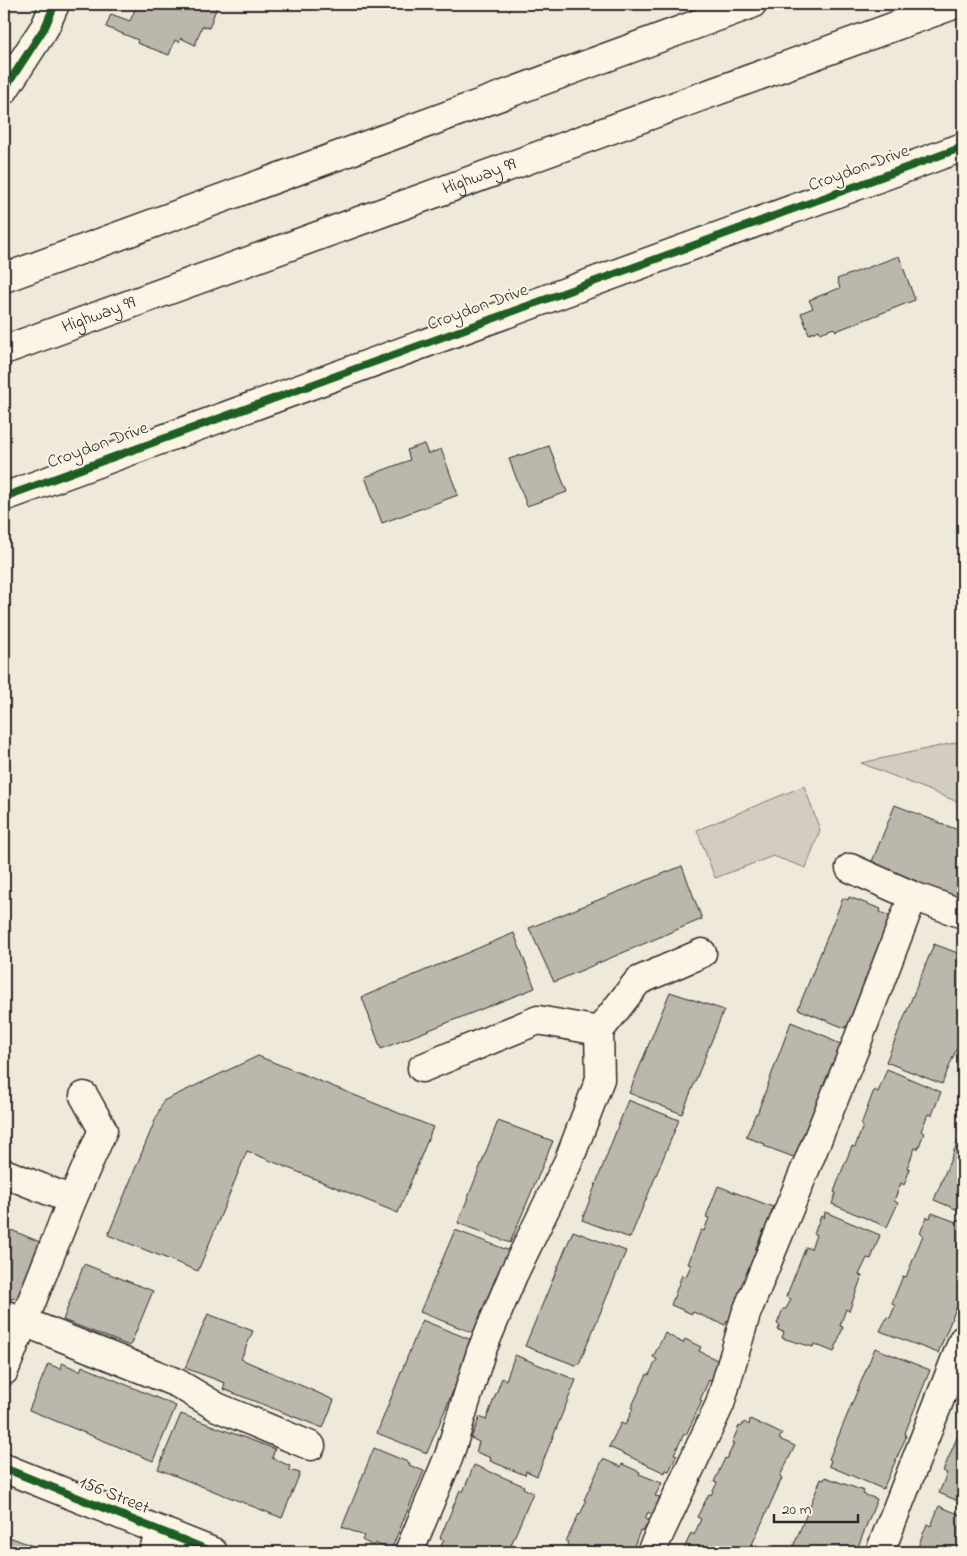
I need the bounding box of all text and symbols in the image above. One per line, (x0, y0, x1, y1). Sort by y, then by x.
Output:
street label: Croydon Drive (805, 138, 914, 199)
street label: Highway 99 (439, 152, 521, 202)
street label: Croydon Drive (424, 277, 533, 338)
street label: Highway 99 (58, 290, 140, 341)
street label: Croydon Drive (44, 415, 153, 476)
street label: 156 Street (75, 1470, 153, 1522)
scale bar (774, 1491, 858, 1523)
text: 20 m (782, 1499, 812, 1521)

